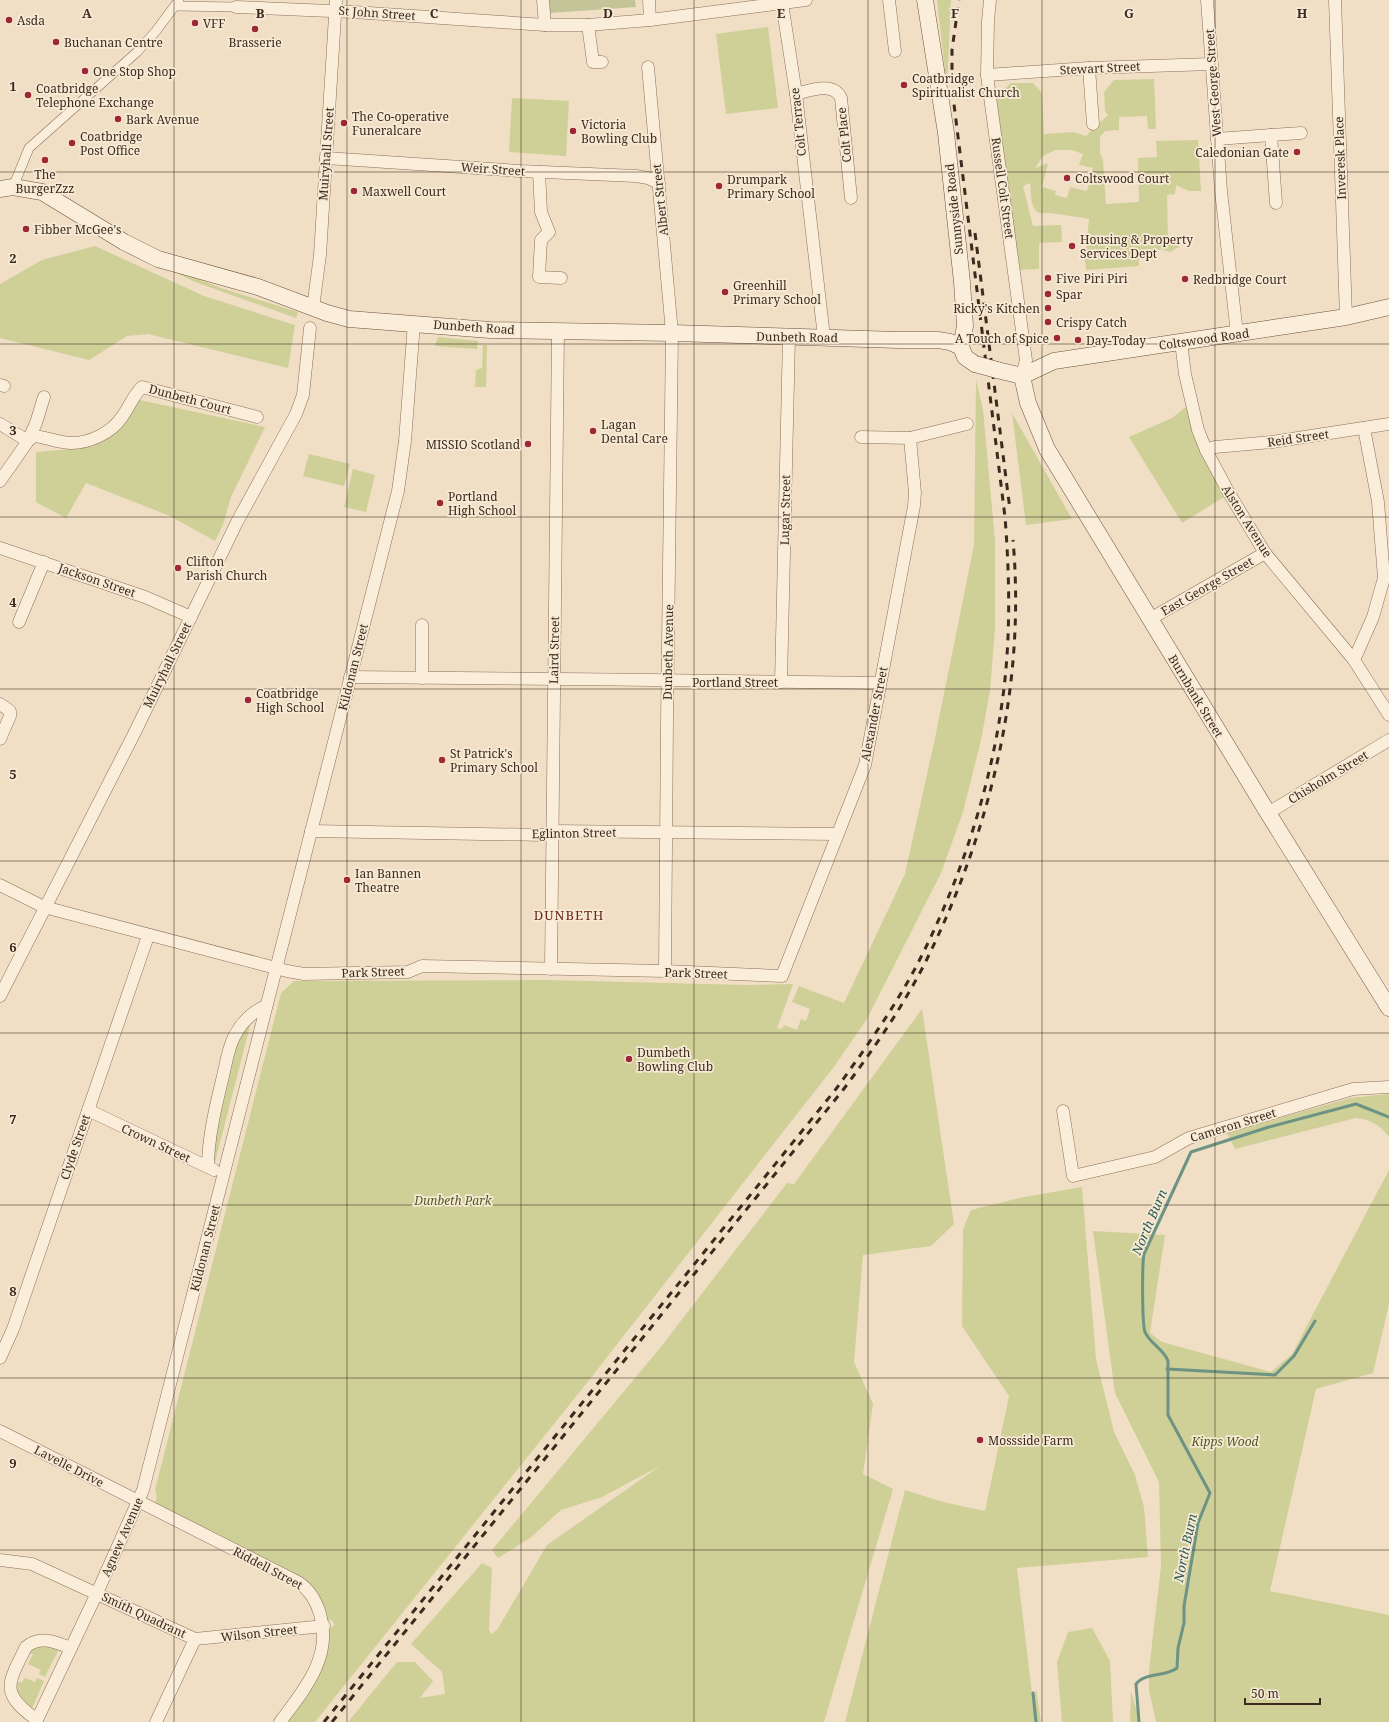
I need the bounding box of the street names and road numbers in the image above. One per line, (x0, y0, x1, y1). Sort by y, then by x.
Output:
street label: St John Street (338, 2, 416, 24)
street label: West George Street (1201, 29, 1225, 137)
street label: Stewart Street (1059, 57, 1141, 79)
street label: Colt Terrace (786, 87, 810, 157)
street label: Muiryhall Street (314, 107, 338, 201)
street label: Colt Place (833, 107, 855, 163)
street label: Inveresk Place (1330, 116, 1350, 200)
street label: Russell Colt Street (987, 136, 1019, 240)
street label: Weir Street (460, 158, 526, 180)
street label: Sunnyside Road (941, 162, 967, 255)
street label: Albert Street (648, 163, 672, 237)
street label: Dunbeth Road (433, 316, 516, 338)
street label: Coltswood Road (1158, 324, 1251, 354)
street label: Dunbeth Road (756, 328, 839, 346)
street label: Dunbeth Court (147, 380, 233, 418)
street label: Reid Street (1266, 425, 1330, 451)
street label: Lugar Street (776, 475, 794, 545)
street label: Alston Avenue (1218, 482, 1276, 560)
street label: East George Street (1158, 553, 1256, 619)
street label: Jackson Street (55, 559, 138, 601)
street label: Dunbeth Avenue (659, 604, 677, 700)
street label: Laird Street (545, 616, 563, 684)
street label: Muiryhall Street (139, 619, 195, 711)
street label: Kildonan Street (334, 622, 372, 712)
street label: Burnbank Street (1164, 651, 1228, 741)
street label: Alexander Street (856, 665, 892, 763)
street label: Portland Street (692, 674, 778, 691)
street label: Chisholm Street (1285, 746, 1371, 808)
street label: Eglinton Street (531, 824, 617, 842)
street label: Park Street (341, 962, 405, 982)
street label: Park Street (664, 963, 728, 983)
street label: Cameron Street (1188, 1104, 1278, 1146)
street label: Clyde Street (56, 1112, 94, 1182)
street label: Crown Street (119, 1120, 193, 1166)
street label: Kildonan Street (186, 1203, 224, 1293)
street label: Lavelle Drive (31, 1441, 107, 1491)
street label: Agnew Avenue (97, 1495, 147, 1579)
street label: Riddell Street (230, 1542, 306, 1594)
street label: Smith Quadrant (99, 1588, 189, 1642)
street label: Wilson Street (220, 1621, 298, 1645)

